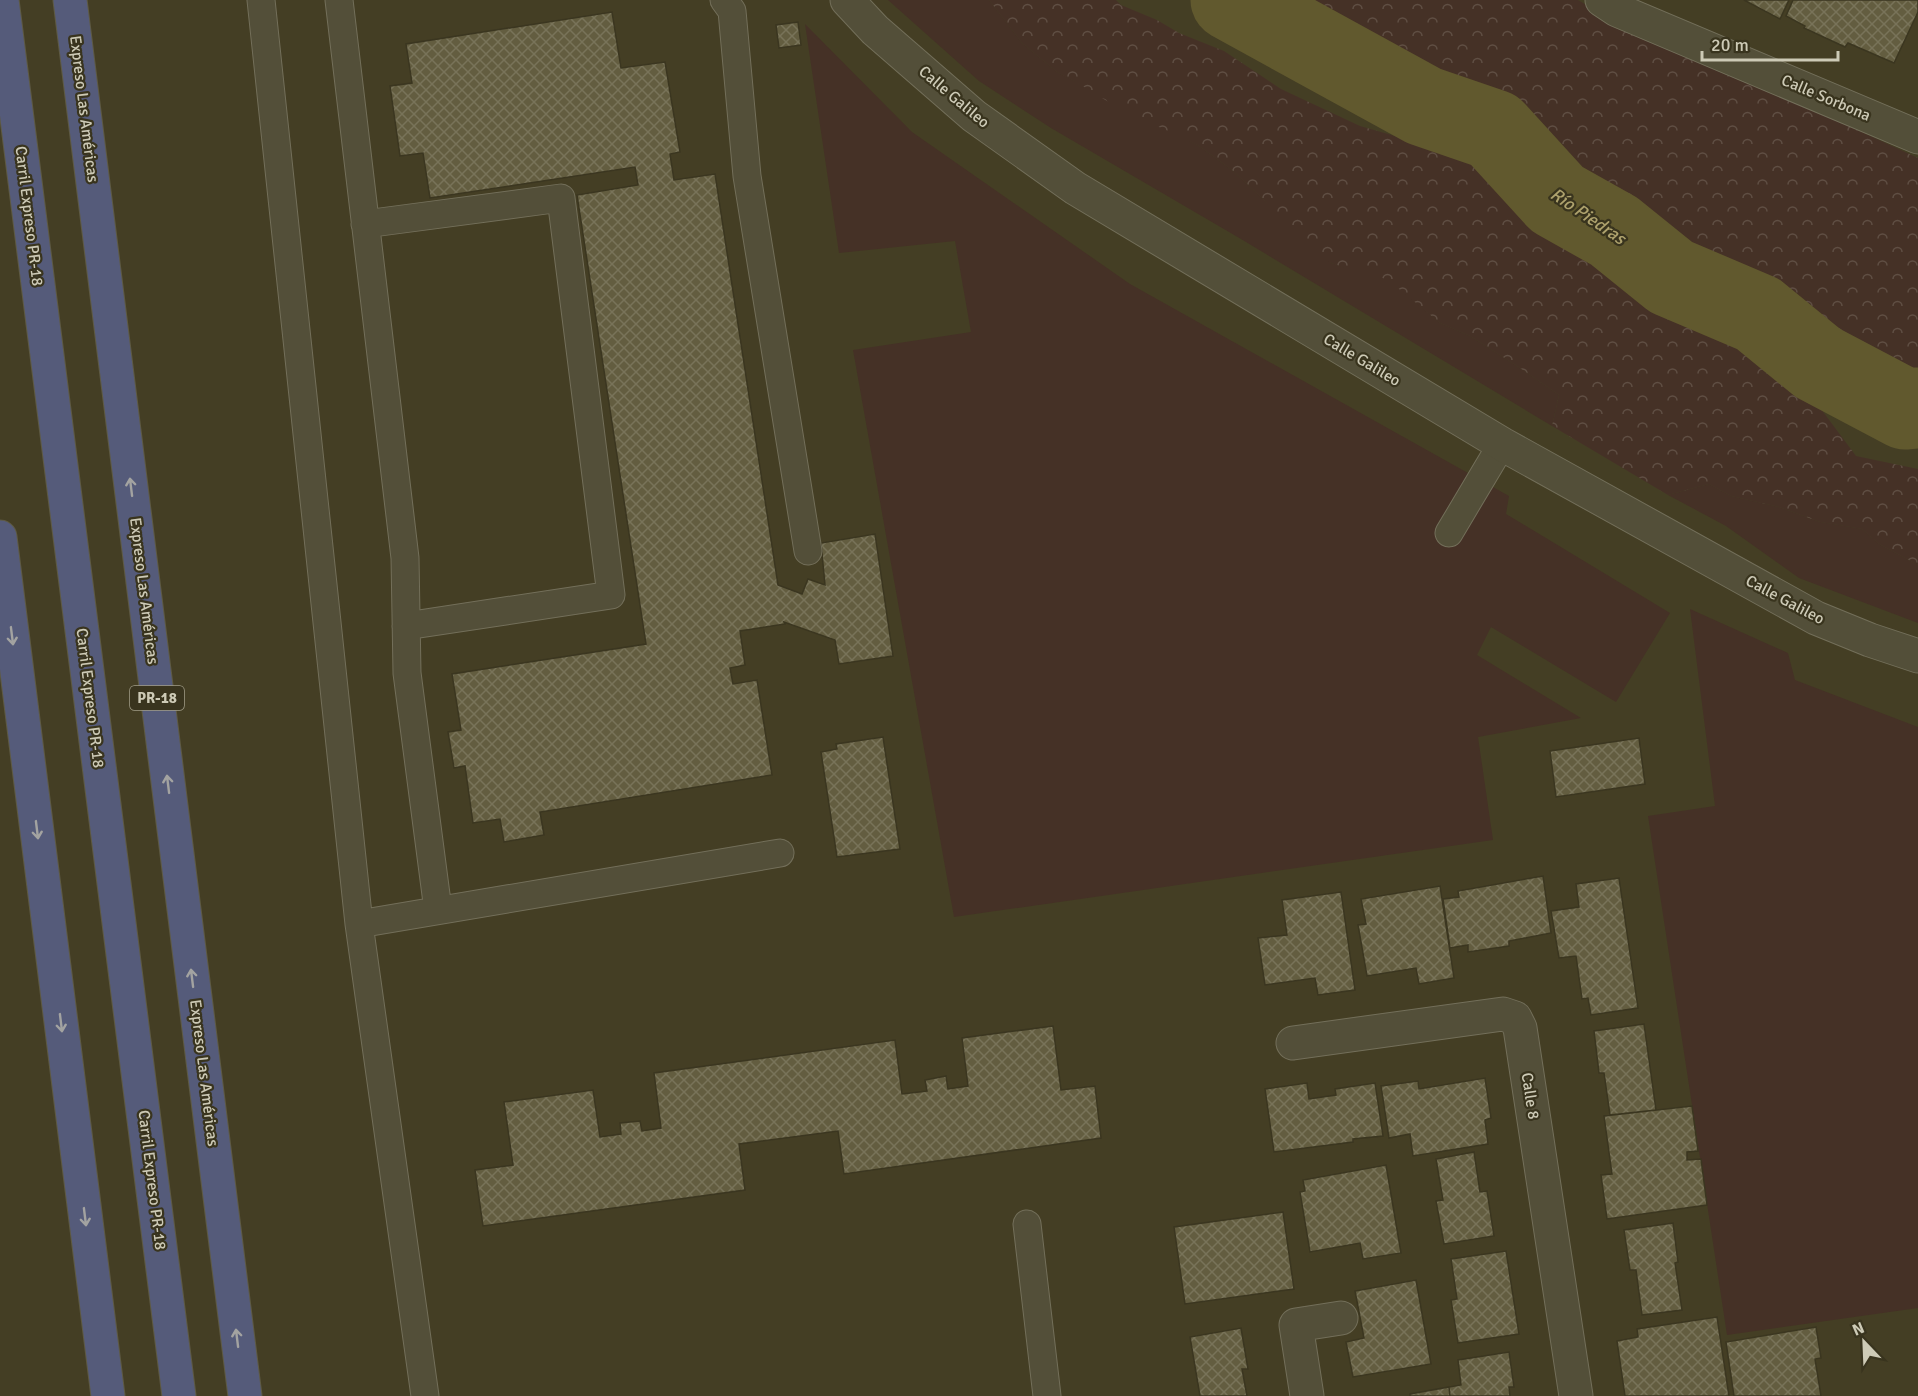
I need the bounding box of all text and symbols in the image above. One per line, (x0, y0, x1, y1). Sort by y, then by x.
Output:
scale bar (1702, 24, 1838, 62)
street label: Expreso Las Américas (65, 34, 103, 184)
text: 20 m (1711, 34, 1749, 56)
street label: Calle Galileo (914, 62, 994, 132)
street label: Calle Sorbona (1778, 70, 1874, 126)
street label: Carril Expreso PR-18 (10, 145, 48, 287)
water label: Río Piedras (1546, 183, 1632, 250)
street label: Calle Galileo (1320, 329, 1404, 391)
one-way arrow (125, 477, 136, 497)
street label: Expreso Las Américas (125, 516, 163, 666)
street label: Calle Galileo (1742, 571, 1828, 629)
one-way arrow (7, 626, 18, 646)
street label: Carril Expreso PR-18 (71, 627, 109, 769)
road number: PR-18 (130, 686, 184, 710)
one-way arrow (162, 775, 173, 795)
one-way arrow (31, 820, 42, 839)
one-way arrow (187, 968, 198, 988)
street label: Expreso Las Américas (185, 998, 223, 1148)
one-way arrow (56, 1013, 67, 1033)
street label: Calle 8 (1516, 1071, 1544, 1121)
street label: Carril Expreso PR-18 (133, 1109, 171, 1251)
one-way arrow (80, 1207, 91, 1226)
north arrow (1834, 1312, 1894, 1372)
text: N (1849, 1318, 1868, 1340)
one-way arrow (232, 1329, 243, 1348)

